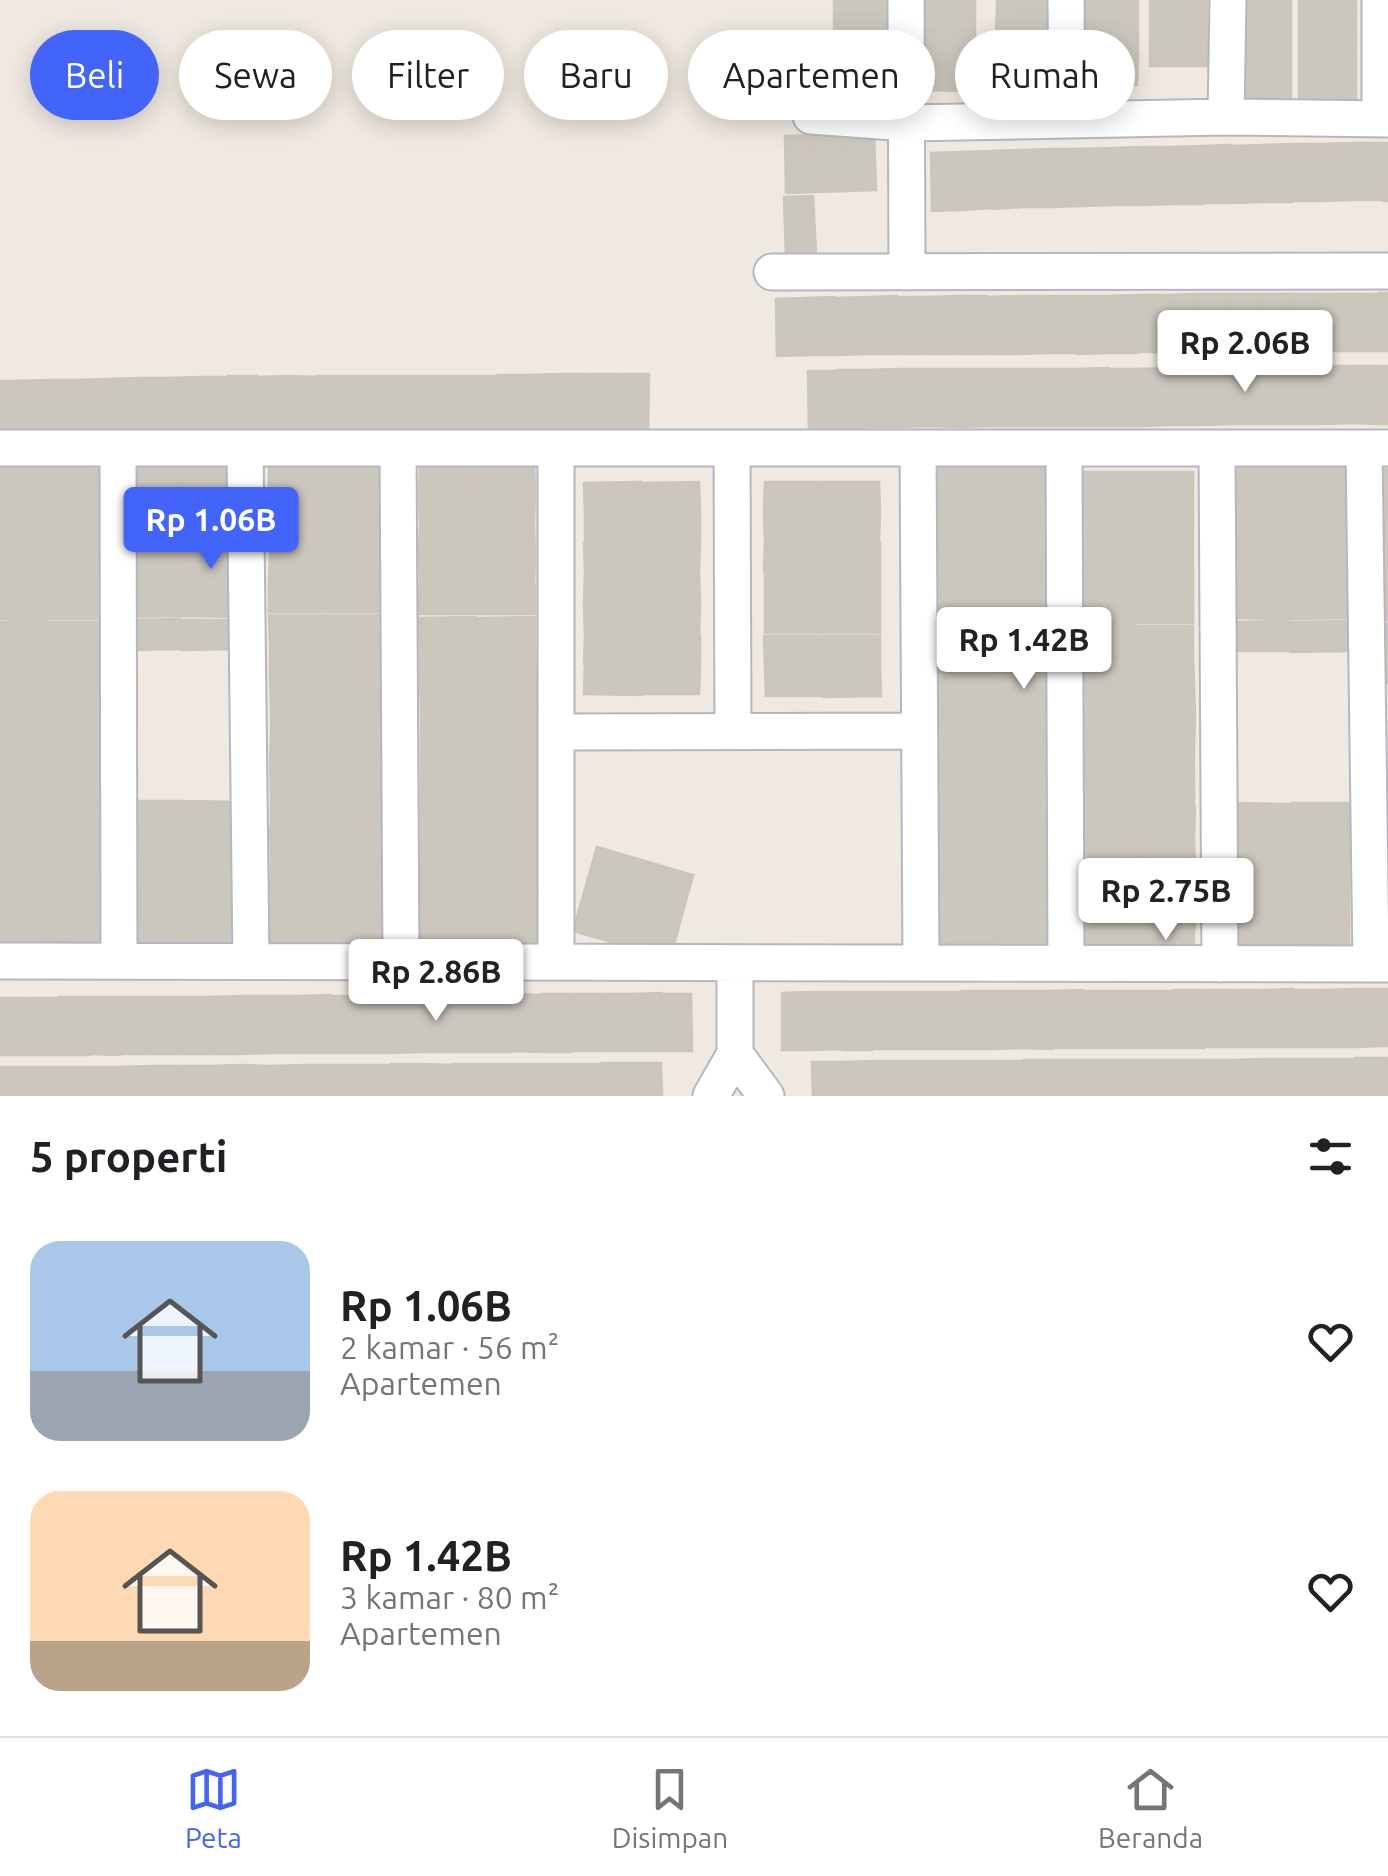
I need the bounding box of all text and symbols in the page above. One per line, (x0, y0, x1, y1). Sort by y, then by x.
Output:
chip: Beli (30, 30, 159, 120)
chip: Sewa (179, 30, 332, 120)
chip: Filter (352, 30, 504, 120)
chip: Baru (524, 30, 668, 120)
chip: Apartemen (688, 30, 935, 120)
chip: Rumah (955, 30, 1135, 120)
pin: Rp 2.06B (1142, 310, 1348, 395)
text: Rp 2.06B (1180, 324, 1310, 360)
pin: Rp 1.06B (108, 487, 314, 572)
text: Rp 1.06B (146, 501, 276, 537)
pin: Rp 1.42B (921, 607, 1127, 692)
text: Rp 1.42B (959, 621, 1089, 657)
pin: Rp 2.75B (1063, 858, 1269, 943)
text: Rp 2.75B (1101, 872, 1231, 908)
pin: Rp 2.86B (333, 939, 539, 1024)
text: Rp 2.86B (371, 953, 501, 989)
icon: filters (1303, 1129, 1358, 1184)
text: 5 properti (30, 1133, 227, 1180)
icon: home (110, 1281, 230, 1401)
text: Rp 1.06B (340, 1282, 512, 1329)
icon: heart (1303, 1314, 1358, 1369)
text: 2 kamar · 56 m² (340, 1329, 559, 1365)
text: Apartemen (340, 1365, 502, 1401)
icon: home (110, 1531, 230, 1651)
text: Rp 1.42B (340, 1532, 512, 1579)
icon: heart (1303, 1564, 1358, 1619)
text: 3 kamar · 80 m² (340, 1579, 559, 1615)
text: Apartemen (340, 1615, 502, 1651)
tab: Peta (185, 1762, 242, 1853)
tab: Disimpan (612, 1762, 728, 1853)
tab: Beranda (1098, 1762, 1203, 1853)

